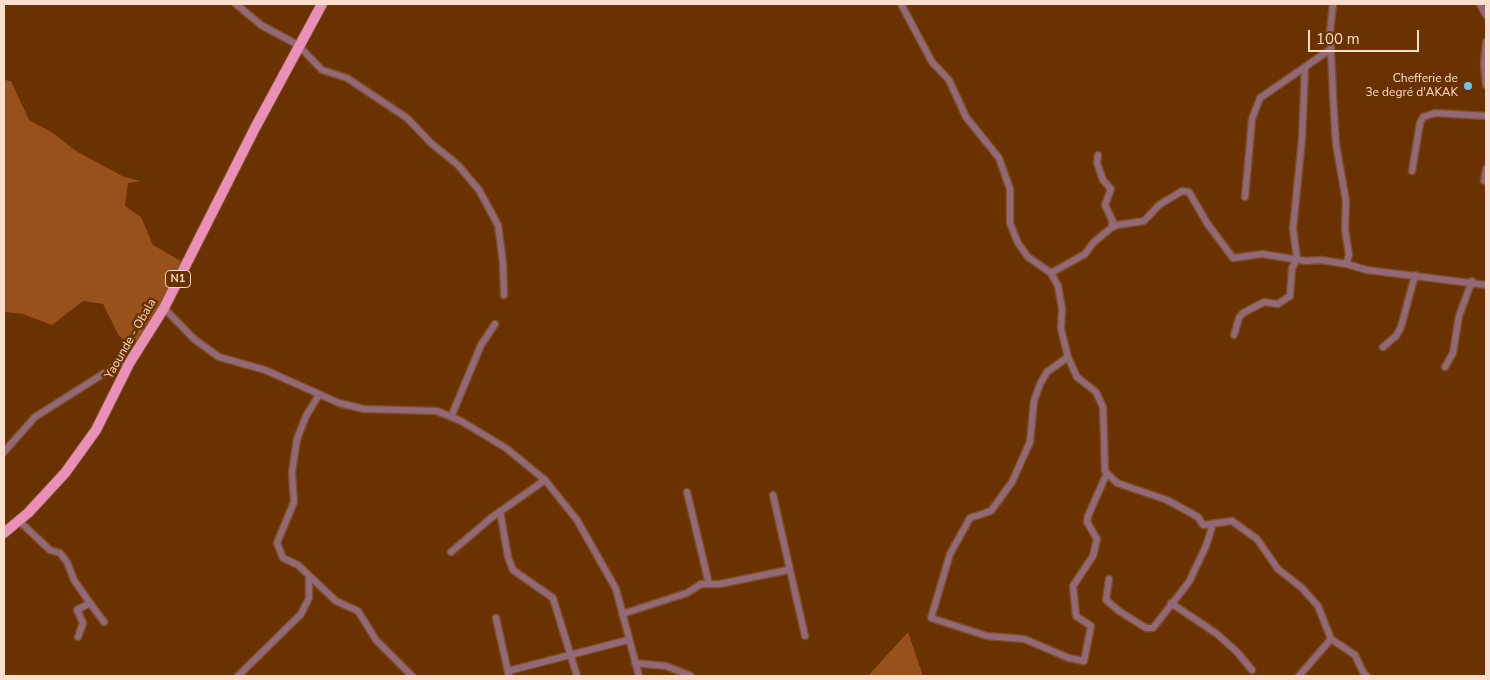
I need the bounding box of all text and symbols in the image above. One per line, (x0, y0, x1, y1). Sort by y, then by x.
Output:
scale bar (1310, 20, 1421, 52)
text: 100 m (1316, 29, 1360, 49)
place label: Chefferie de 3e degré d'AKAK (1365, 72, 1458, 100)
marker: Chefferie de 3e degré d'AKAK (1462, 80, 1474, 92)
road number: N1 (166, 270, 190, 288)
street label: Yaounde - Obala (102, 296, 160, 382)

